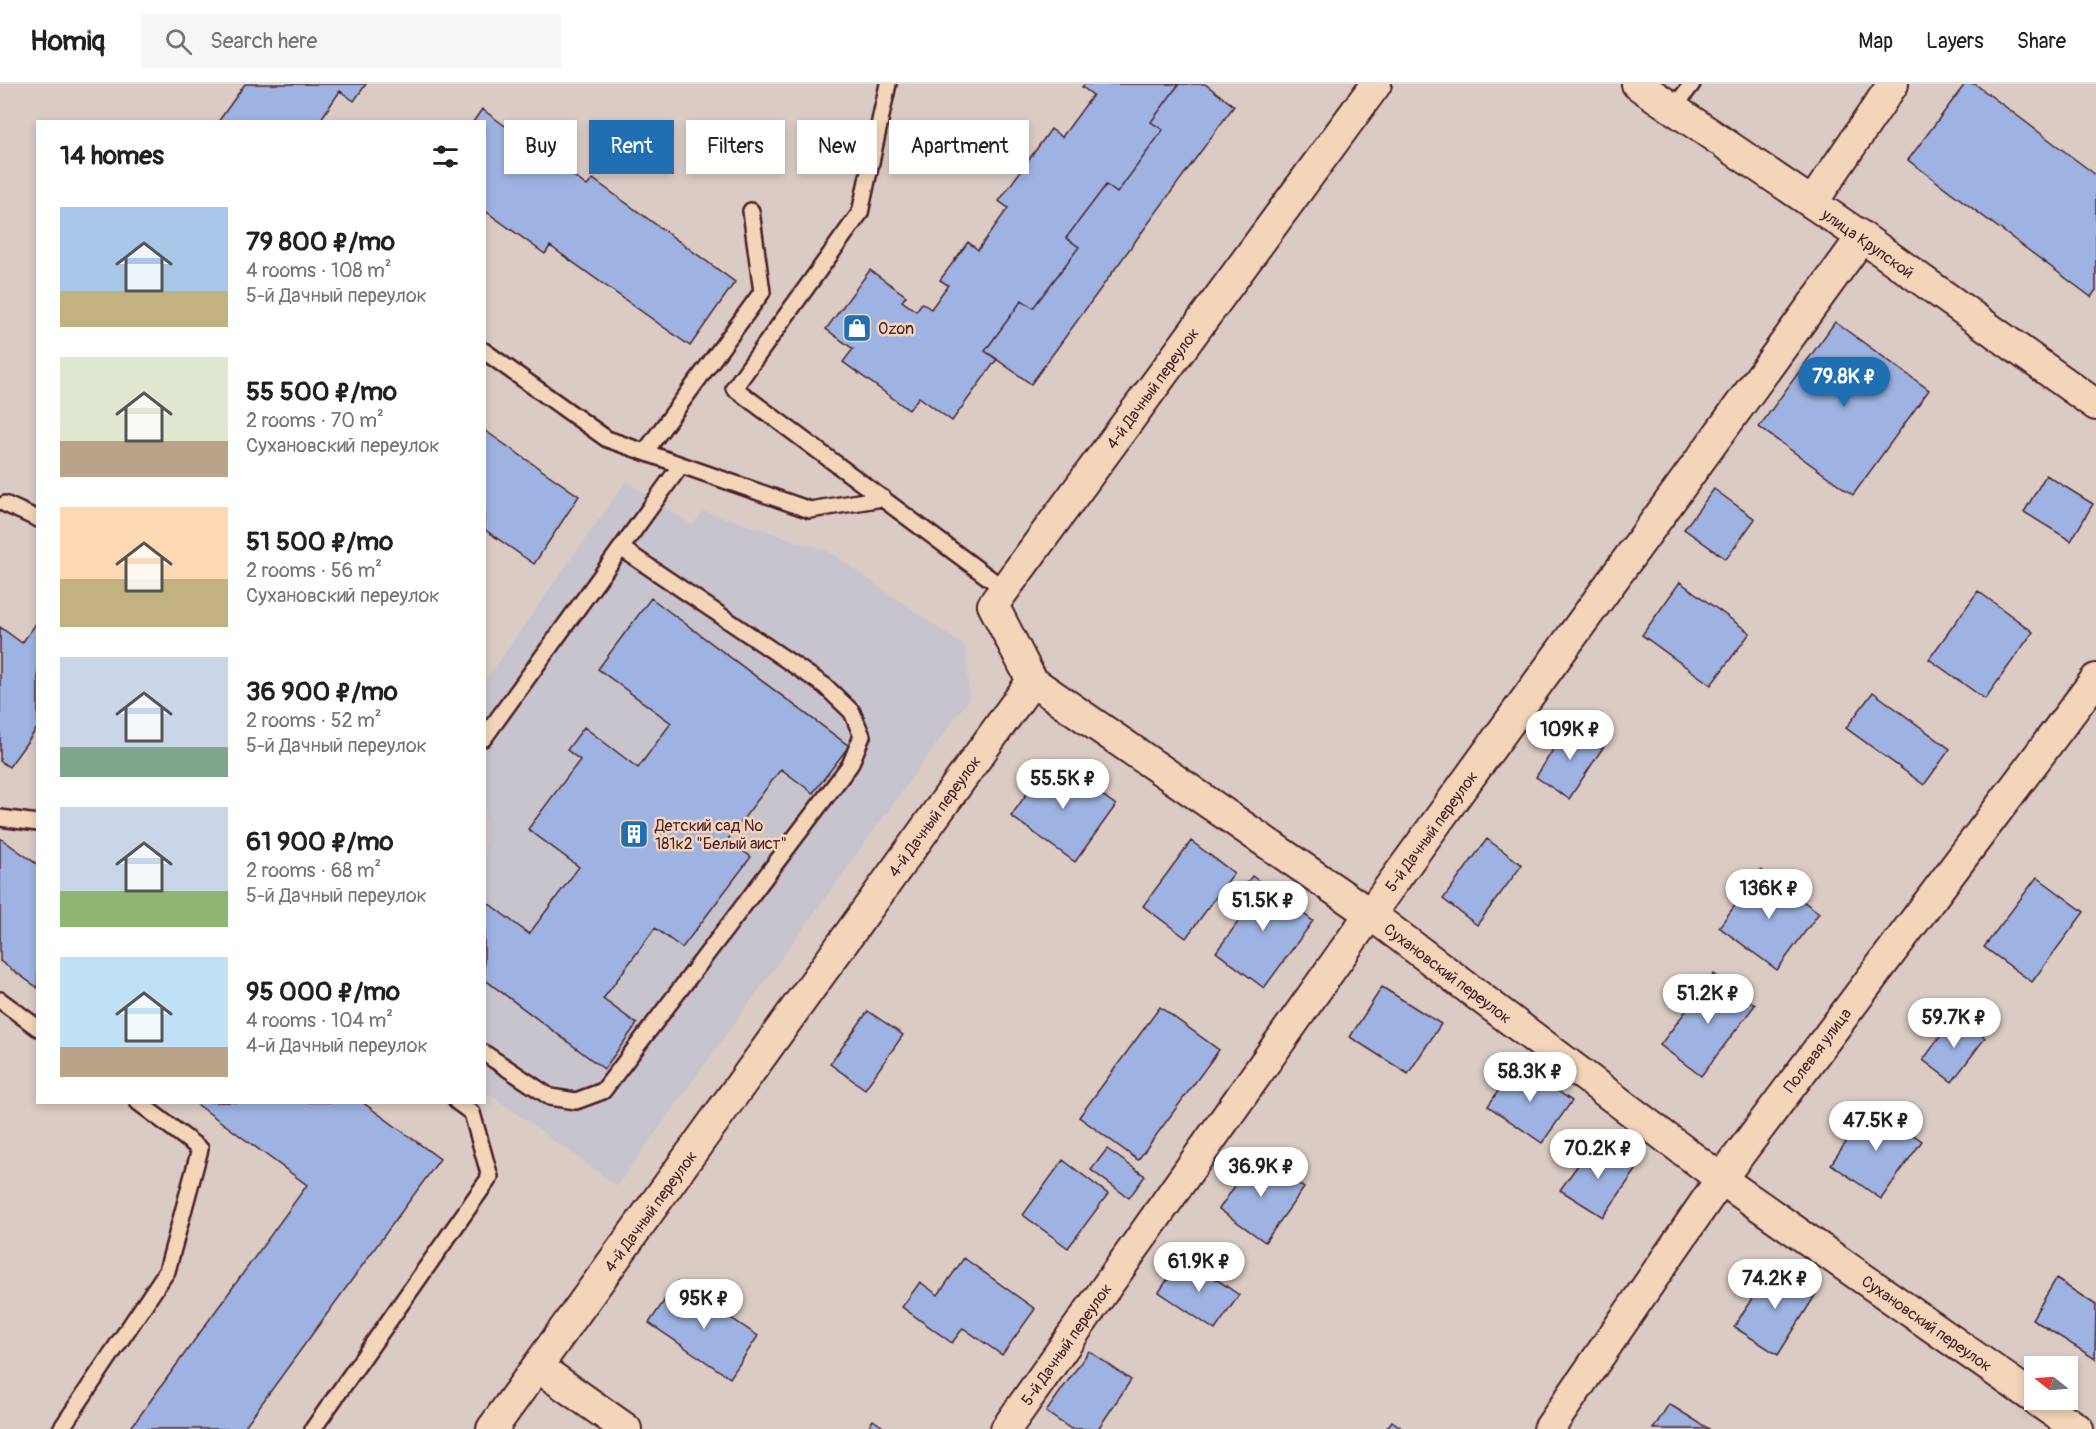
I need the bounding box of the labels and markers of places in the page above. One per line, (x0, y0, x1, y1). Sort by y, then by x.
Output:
shop icon: Ozon (841, 312, 873, 344)
place label: Ozon (878, 319, 914, 339)
pin: 79.8K ₽ (1789, 357, 1899, 408)
pin: 109K ₽ (1521, 710, 1619, 761)
pin: 55.5K ₽ (1008, 759, 1118, 810)
place label: Детский сад № 181к2 "Белый аист" (654, 816, 787, 854)
building icon: Детский сад № 181к2 "Белый аист" (618, 818, 650, 850)
pin: 136K ₽ (1720, 869, 1818, 920)
pin: 51.5K ₽ (1208, 881, 1318, 932)
pin: 51.2K ₽ (1653, 974, 1763, 1025)
pin: 59.7K ₽ (1899, 998, 2009, 1049)
pin: 58.3K ₽ (1475, 1052, 1585, 1103)
pin: 47.5K ₽ (1821, 1101, 1931, 1152)
pin: 70.2K ₽ (1543, 1129, 1653, 1180)
pin: 36.9K ₽ (1206, 1147, 1316, 1198)
pin: 61.9K ₽ (1144, 1242, 1254, 1293)
pin: 74.2K ₽ (1720, 1259, 1830, 1310)
pin: 95K ₽ (662, 1279, 746, 1330)

